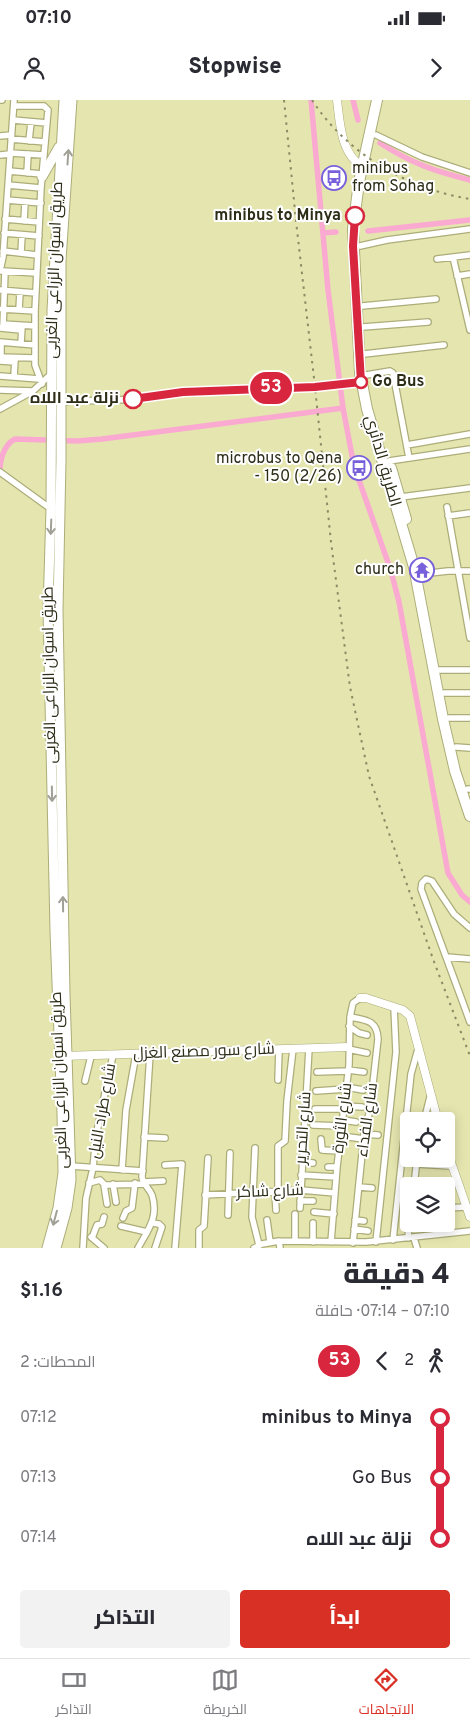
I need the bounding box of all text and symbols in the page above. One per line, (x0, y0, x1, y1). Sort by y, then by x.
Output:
text: 07:10 (25, 6, 72, 30)
icon: person (20, 54, 48, 82)
text: Stopwise (188, 54, 282, 81)
icon: forward (422, 54, 450, 82)
one-way arrow (64, 149, 73, 165)
place label: minibus from Sohag (352, 159, 434, 197)
bus stop icon: minibus from Sohag (321, 165, 347, 191)
street label: طريق اسوان الزراعى الغربى (42, 181, 68, 359)
place label: minibus to Minya (214, 206, 341, 226)
marker: minibus to Minya (345, 206, 365, 226)
line badge: 53 (248, 372, 294, 404)
place label: Go Bus (372, 372, 424, 392)
marker: Go Bus (354, 375, 368, 389)
text: 53 (260, 376, 282, 399)
place label: نزلة عبد اللاه (30, 389, 119, 409)
marker: نزلة عبد اللاه (123, 389, 143, 409)
street label: الطريق الدائري (357, 413, 405, 510)
place label: microbus to Qena - 150 (2/26) (216, 449, 342, 487)
bus stop icon: microbus to Qena - 150 (2/26) (346, 455, 372, 481)
one-way arrow (46, 518, 55, 534)
temple icon: church (409, 557, 435, 583)
place label: church (355, 560, 404, 580)
street label: طريق اسوان الزراعى الغربى (38, 586, 62, 764)
one-way arrow (47, 786, 57, 802)
one-way arrow (59, 896, 68, 912)
street label: طريق اسوان الزراعى الغربى (47, 991, 73, 1169)
street label: شارع سور مصنع الغزل (133, 1040, 275, 1064)
street label: شارع طراد النيل (85, 1062, 121, 1160)
street label: شارع الفداء (353, 1081, 383, 1159)
street label: شارع الثورة (329, 1082, 357, 1154)
street label: شارع التحرير (291, 1091, 317, 1166)
map controls (400, 1112, 455, 1232)
button: locate (400, 1112, 455, 1167)
button: layers (400, 1177, 455, 1232)
street label: شارع شاكر (235, 1181, 304, 1203)
one-way arrow (50, 1210, 60, 1226)
text: 4 دقيقة (343, 1258, 450, 1294)
text: $1.16 (20, 1279, 63, 1303)
text: 07:10 – 07:14 · حافلة (315, 1302, 450, 1322)
icon: back (368, 1347, 396, 1375)
icon: walk (422, 1347, 450, 1375)
text: 53 (328, 1349, 350, 1372)
text: 2 (404, 1351, 414, 1371)
text: المحطات: 2 (20, 1353, 96, 1373)
text: minibus to Minya (261, 1406, 412, 1430)
text: 07:12 (20, 1408, 57, 1428)
text: Go Bus (352, 1466, 412, 1490)
text: 07:13 (20, 1468, 57, 1488)
text: 07:14 (20, 1528, 57, 1548)
text: نزلة عبد اللاه (306, 1528, 412, 1552)
button: التذاكر (20, 1590, 230, 1648)
button: ابدأ (240, 1590, 450, 1648)
tab: التذاكر (56, 1666, 92, 1722)
tab: الخريطة (203, 1666, 247, 1722)
tab: الاتجاهات (359, 1666, 414, 1722)

